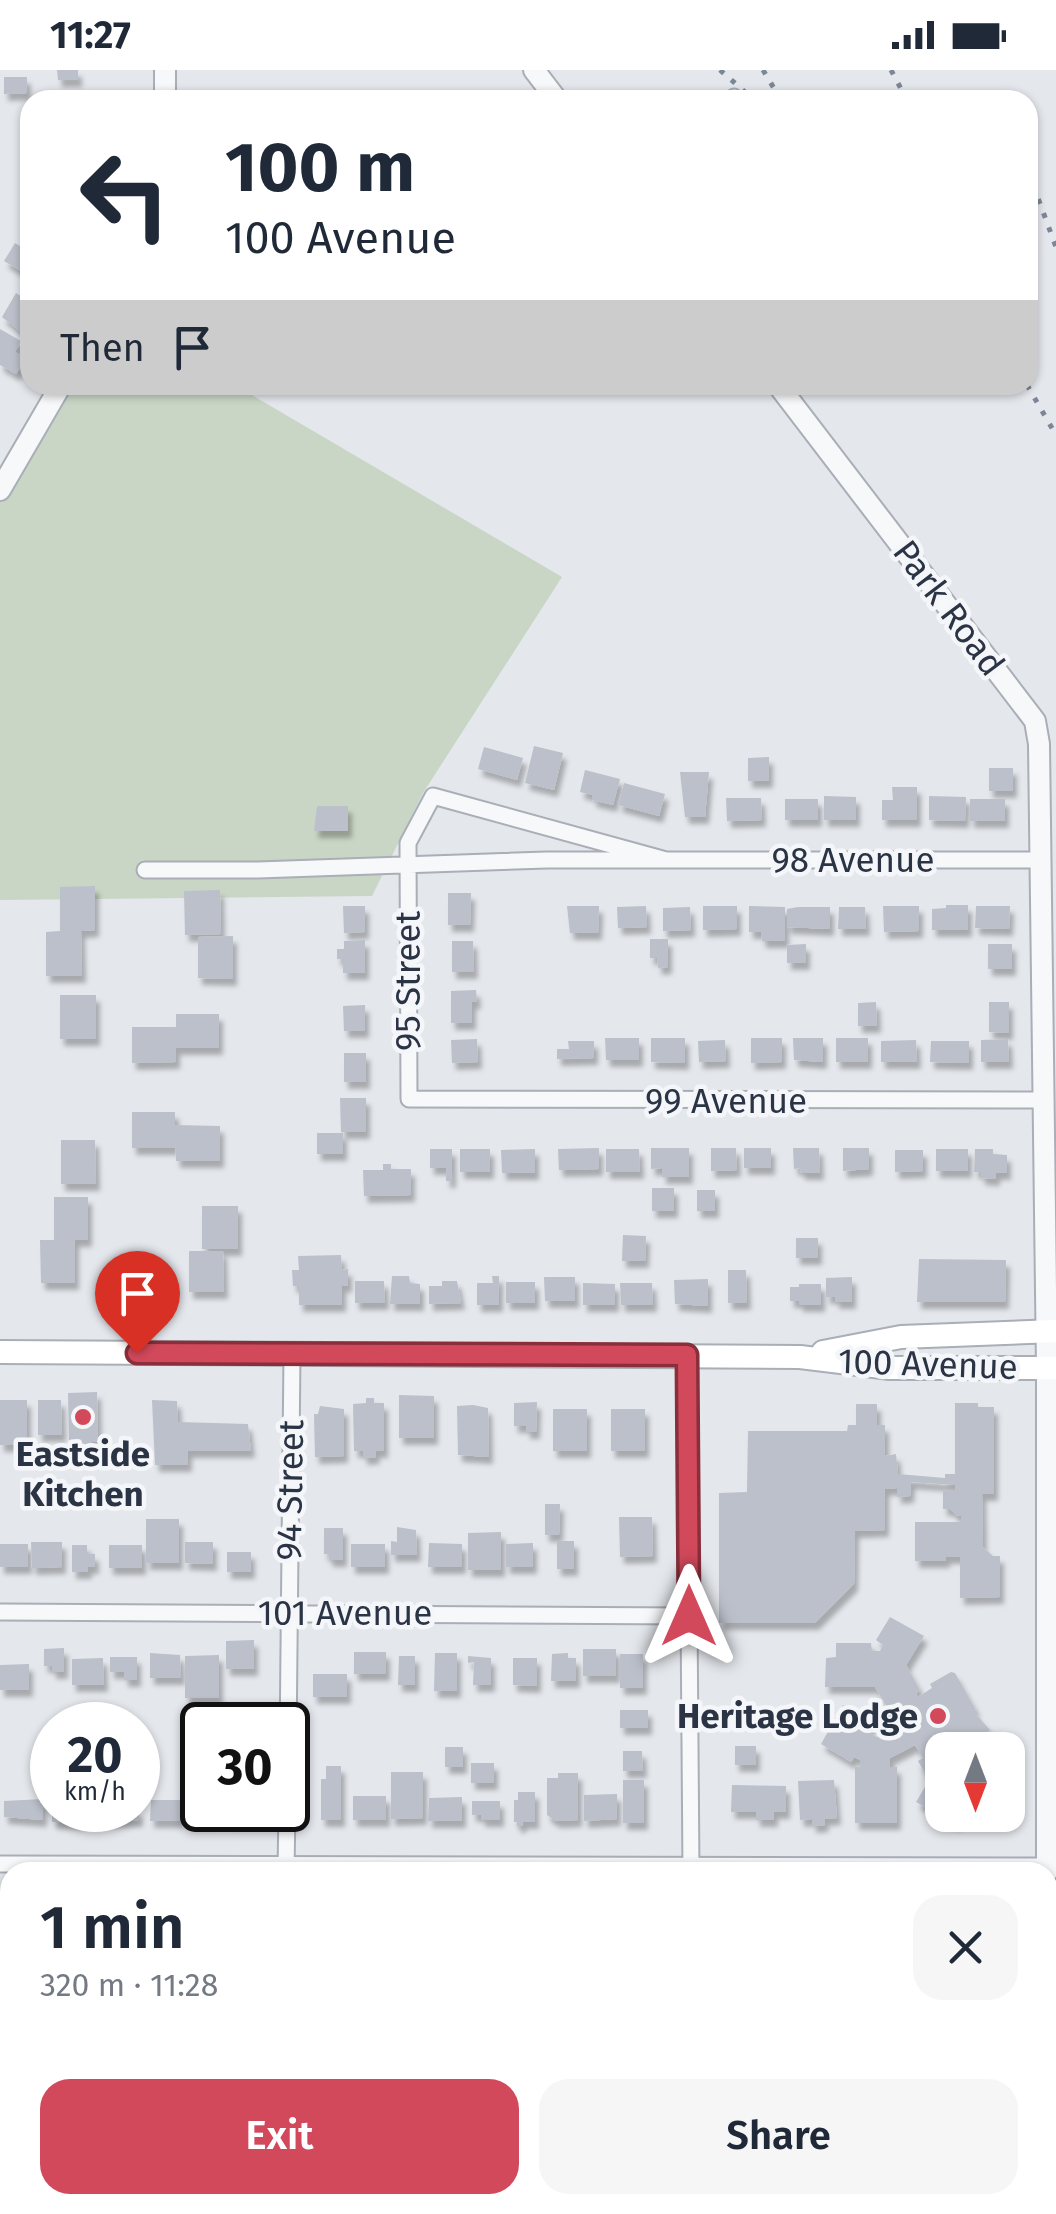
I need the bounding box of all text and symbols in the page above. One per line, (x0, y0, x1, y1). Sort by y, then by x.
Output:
text: 11:27 (50, 12, 131, 58)
text: 100 m (225, 126, 415, 210)
icon: left (60, 130, 190, 260)
text: 100 Avenue (225, 211, 456, 265)
icon: arrive (165, 320, 220, 375)
text: Then (60, 325, 145, 371)
street label: Park Road (884, 532, 1014, 684)
street label: 98 Avenue (771, 839, 935, 881)
street label: 95 Street (387, 911, 429, 1051)
street label: 99 Avenue (645, 1080, 807, 1122)
pin (95, 1251, 180, 1354)
icon: arrive (110, 1266, 165, 1321)
street label: 100 Avenue (837, 1340, 1019, 1388)
marker: Eastside Kitchen (72, 1406, 94, 1428)
street label: 94 Street (268, 1419, 312, 1561)
place label: Eastside Kitchen (16, 1433, 150, 1515)
position arrow (637, 1564, 741, 1668)
street label: 101 Avenue (258, 1592, 432, 1634)
place label: Heritage Lodge (677, 1695, 918, 1737)
speed limit sign: 30 (180, 1702, 310, 1832)
marker: Heritage Lodge (927, 1705, 949, 1727)
text: 20 (67, 1725, 123, 1785)
north arrow (925, 1732, 1025, 1832)
map controls (925, 1732, 1025, 1832)
text: km/h (64, 1777, 126, 1807)
text: 1 min (40, 1892, 185, 1964)
button: close (913, 1895, 1018, 2000)
text: 320 m · 11:28 (40, 1966, 218, 2004)
button: Exit (40, 2079, 519, 2194)
button: Share (539, 2079, 1018, 2194)

